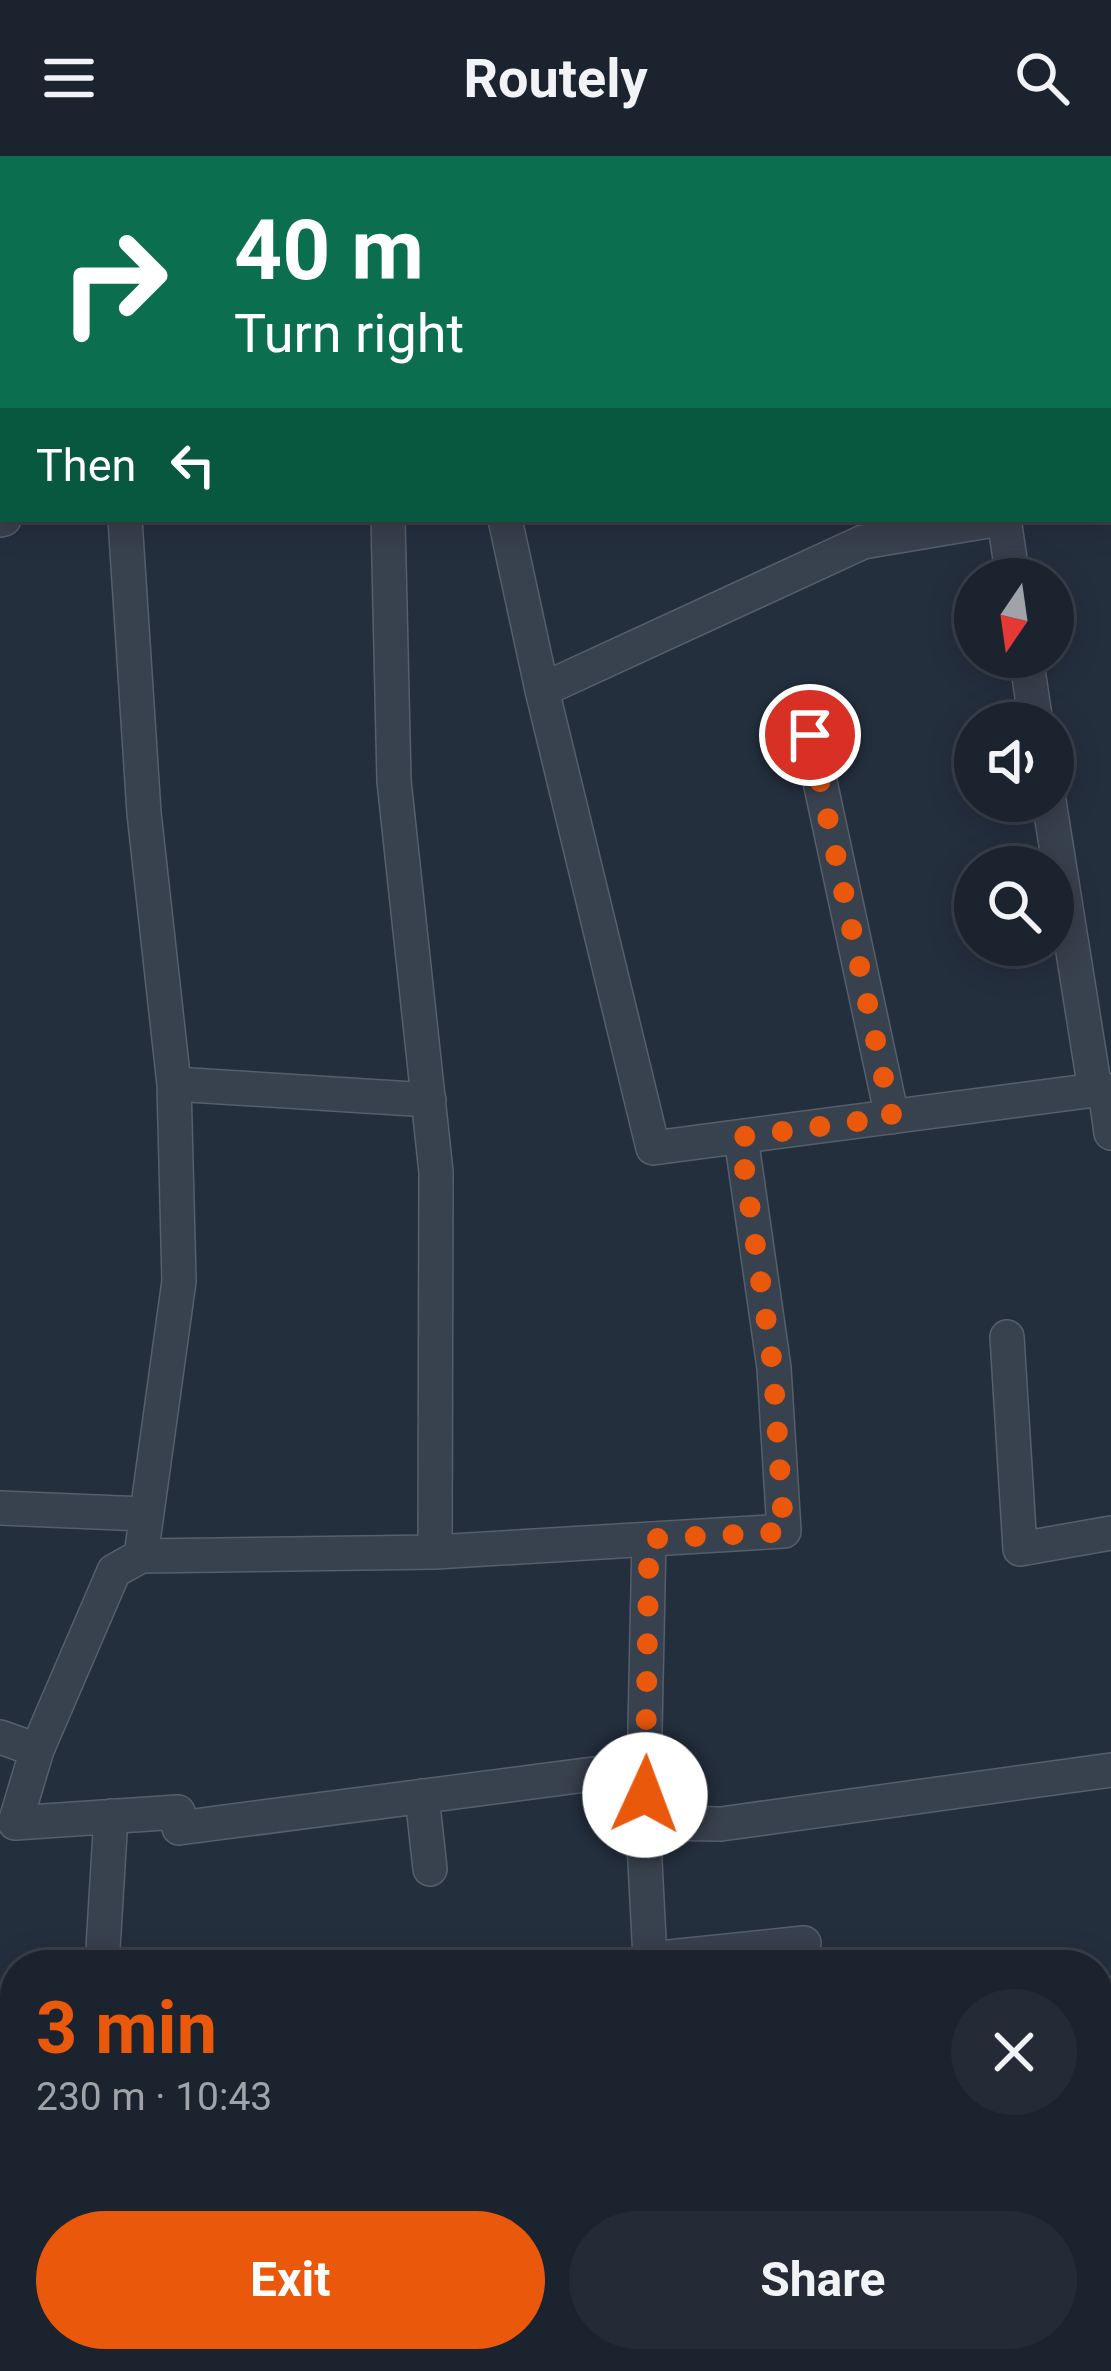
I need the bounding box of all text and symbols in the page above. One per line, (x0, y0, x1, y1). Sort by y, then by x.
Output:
icon: menu (36, 45, 102, 111)
icon: search (1009, 45, 1075, 111)
text: Routely (463, 47, 648, 110)
text: 40 m (234, 201, 424, 300)
icon: right (36, 204, 192, 360)
text: Turn right (234, 302, 464, 365)
icon: left (160, 432, 226, 498)
text: Then (36, 439, 136, 492)
north arrow (954, 558, 1074, 678)
map controls (954, 558, 1074, 966)
pin (759, 684, 861, 786)
icon: arrive (777, 702, 843, 768)
button: sound (954, 702, 1074, 822)
button: search (954, 846, 1074, 966)
position arrow (582, 1732, 708, 1858)
text: 3 min (36, 1986, 217, 2071)
button: close (951, 1989, 1077, 2115)
text: 230 m · 10:43 (36, 2074, 272, 2120)
button: Exit (36, 2211, 545, 2349)
button: Share (569, 2211, 1077, 2349)

